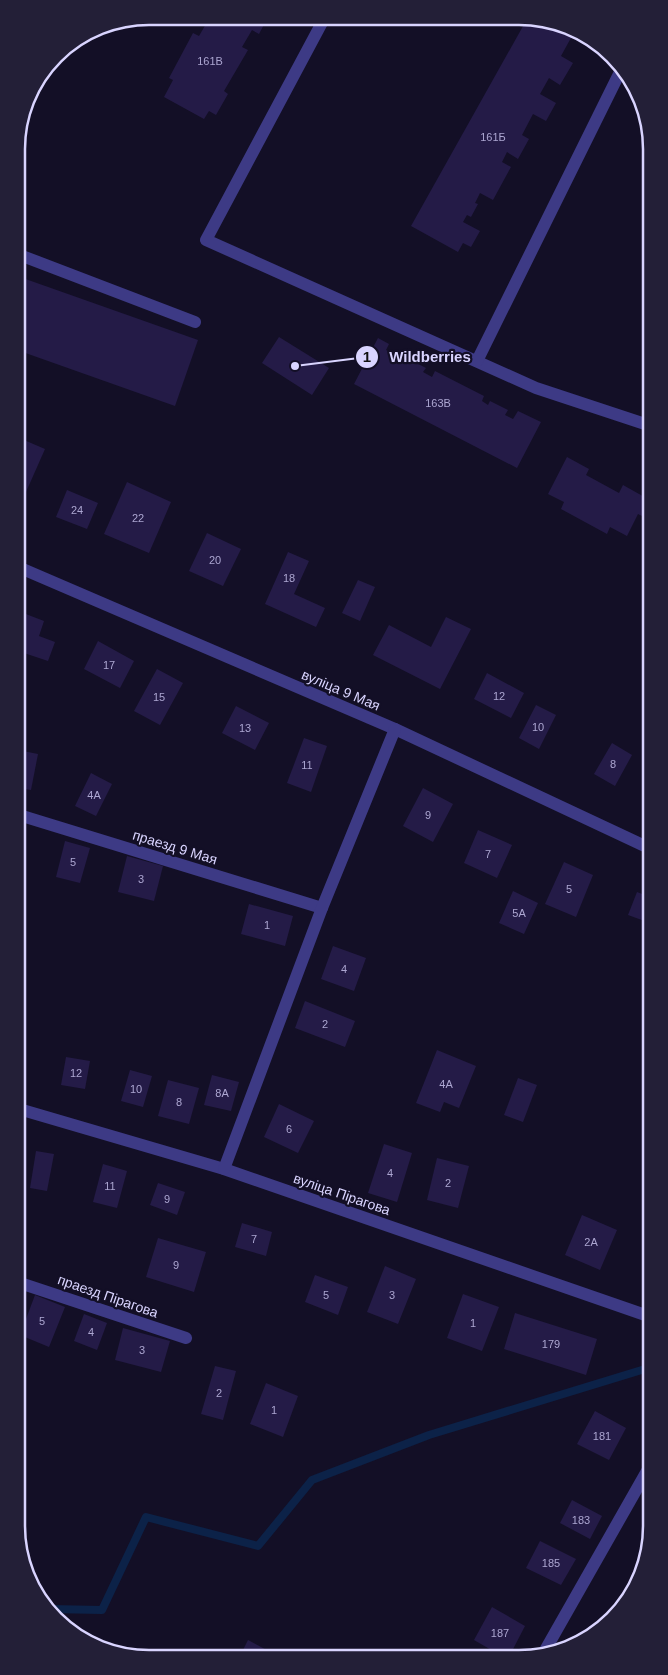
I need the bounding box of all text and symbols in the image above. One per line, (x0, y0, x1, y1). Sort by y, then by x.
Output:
house number: 161В (197, 55, 223, 67)
house number: 161Б (480, 131, 506, 143)
callout: Wildberries (355, 342, 481, 372)
text: 1 (363, 348, 371, 365)
text: Wildberries (389, 348, 471, 365)
house number: 163В (425, 397, 451, 409)
house number: 24 (71, 504, 83, 516)
house number: 22 (132, 512, 144, 524)
house number: 20 (209, 554, 221, 566)
house number: 18 (283, 572, 295, 584)
house number: 17 (103, 659, 115, 671)
street label: вуліца 9 Мая (299, 666, 383, 714)
house number: 12 (493, 690, 505, 702)
house number: 15 (153, 691, 165, 703)
house number: 10 (532, 721, 544, 733)
house number: 13 (239, 722, 251, 734)
house number: 8 (610, 758, 616, 770)
house number: 11 (301, 759, 313, 771)
house number: 4А (87, 789, 101, 801)
house number: 9 (425, 809, 431, 821)
street label: праезд 9 Мая (131, 827, 219, 867)
house number: 7 (485, 848, 491, 860)
house number: 5 (70, 856, 76, 868)
house number: 3 (138, 873, 144, 885)
house number: 5 (566, 883, 572, 895)
house number: 5А (512, 907, 526, 919)
house number: 1 (264, 919, 270, 931)
house number: 4 (341, 963, 347, 975)
house number: 2 (322, 1018, 328, 1030)
house number: 12 (70, 1067, 82, 1079)
house number: 4А (439, 1078, 453, 1090)
house number: 10 (130, 1083, 142, 1095)
house number: 8А (215, 1087, 229, 1099)
house number: 8 (176, 1096, 182, 1108)
house number: 6 (286, 1123, 292, 1135)
house number: 4 (387, 1167, 393, 1179)
street label: вуліца Пірагова (292, 1170, 393, 1218)
house number: 2 (445, 1177, 451, 1189)
house number: 11 (104, 1180, 116, 1192)
house number: 9 (164, 1193, 170, 1205)
house number: 7 (251, 1233, 257, 1245)
house number: 2А (584, 1236, 598, 1248)
house number: 9 (173, 1259, 179, 1271)
street label: праезд Пірагова (56, 1271, 161, 1321)
house number: 5 (323, 1289, 329, 1301)
house number: 3 (389, 1289, 395, 1301)
house number: 5 (39, 1315, 45, 1327)
house number: 1 (470, 1317, 476, 1329)
house number: 4 (88, 1326, 94, 1338)
house number: 179 (542, 1338, 560, 1350)
house number: 3 (139, 1344, 145, 1356)
house number: 2 (216, 1387, 222, 1399)
house number: 1 (271, 1404, 277, 1416)
house number: 181 (593, 1430, 611, 1442)
house number: 183 (572, 1514, 590, 1526)
house number: 185 (542, 1557, 560, 1569)
house number: 187 (491, 1627, 509, 1639)

